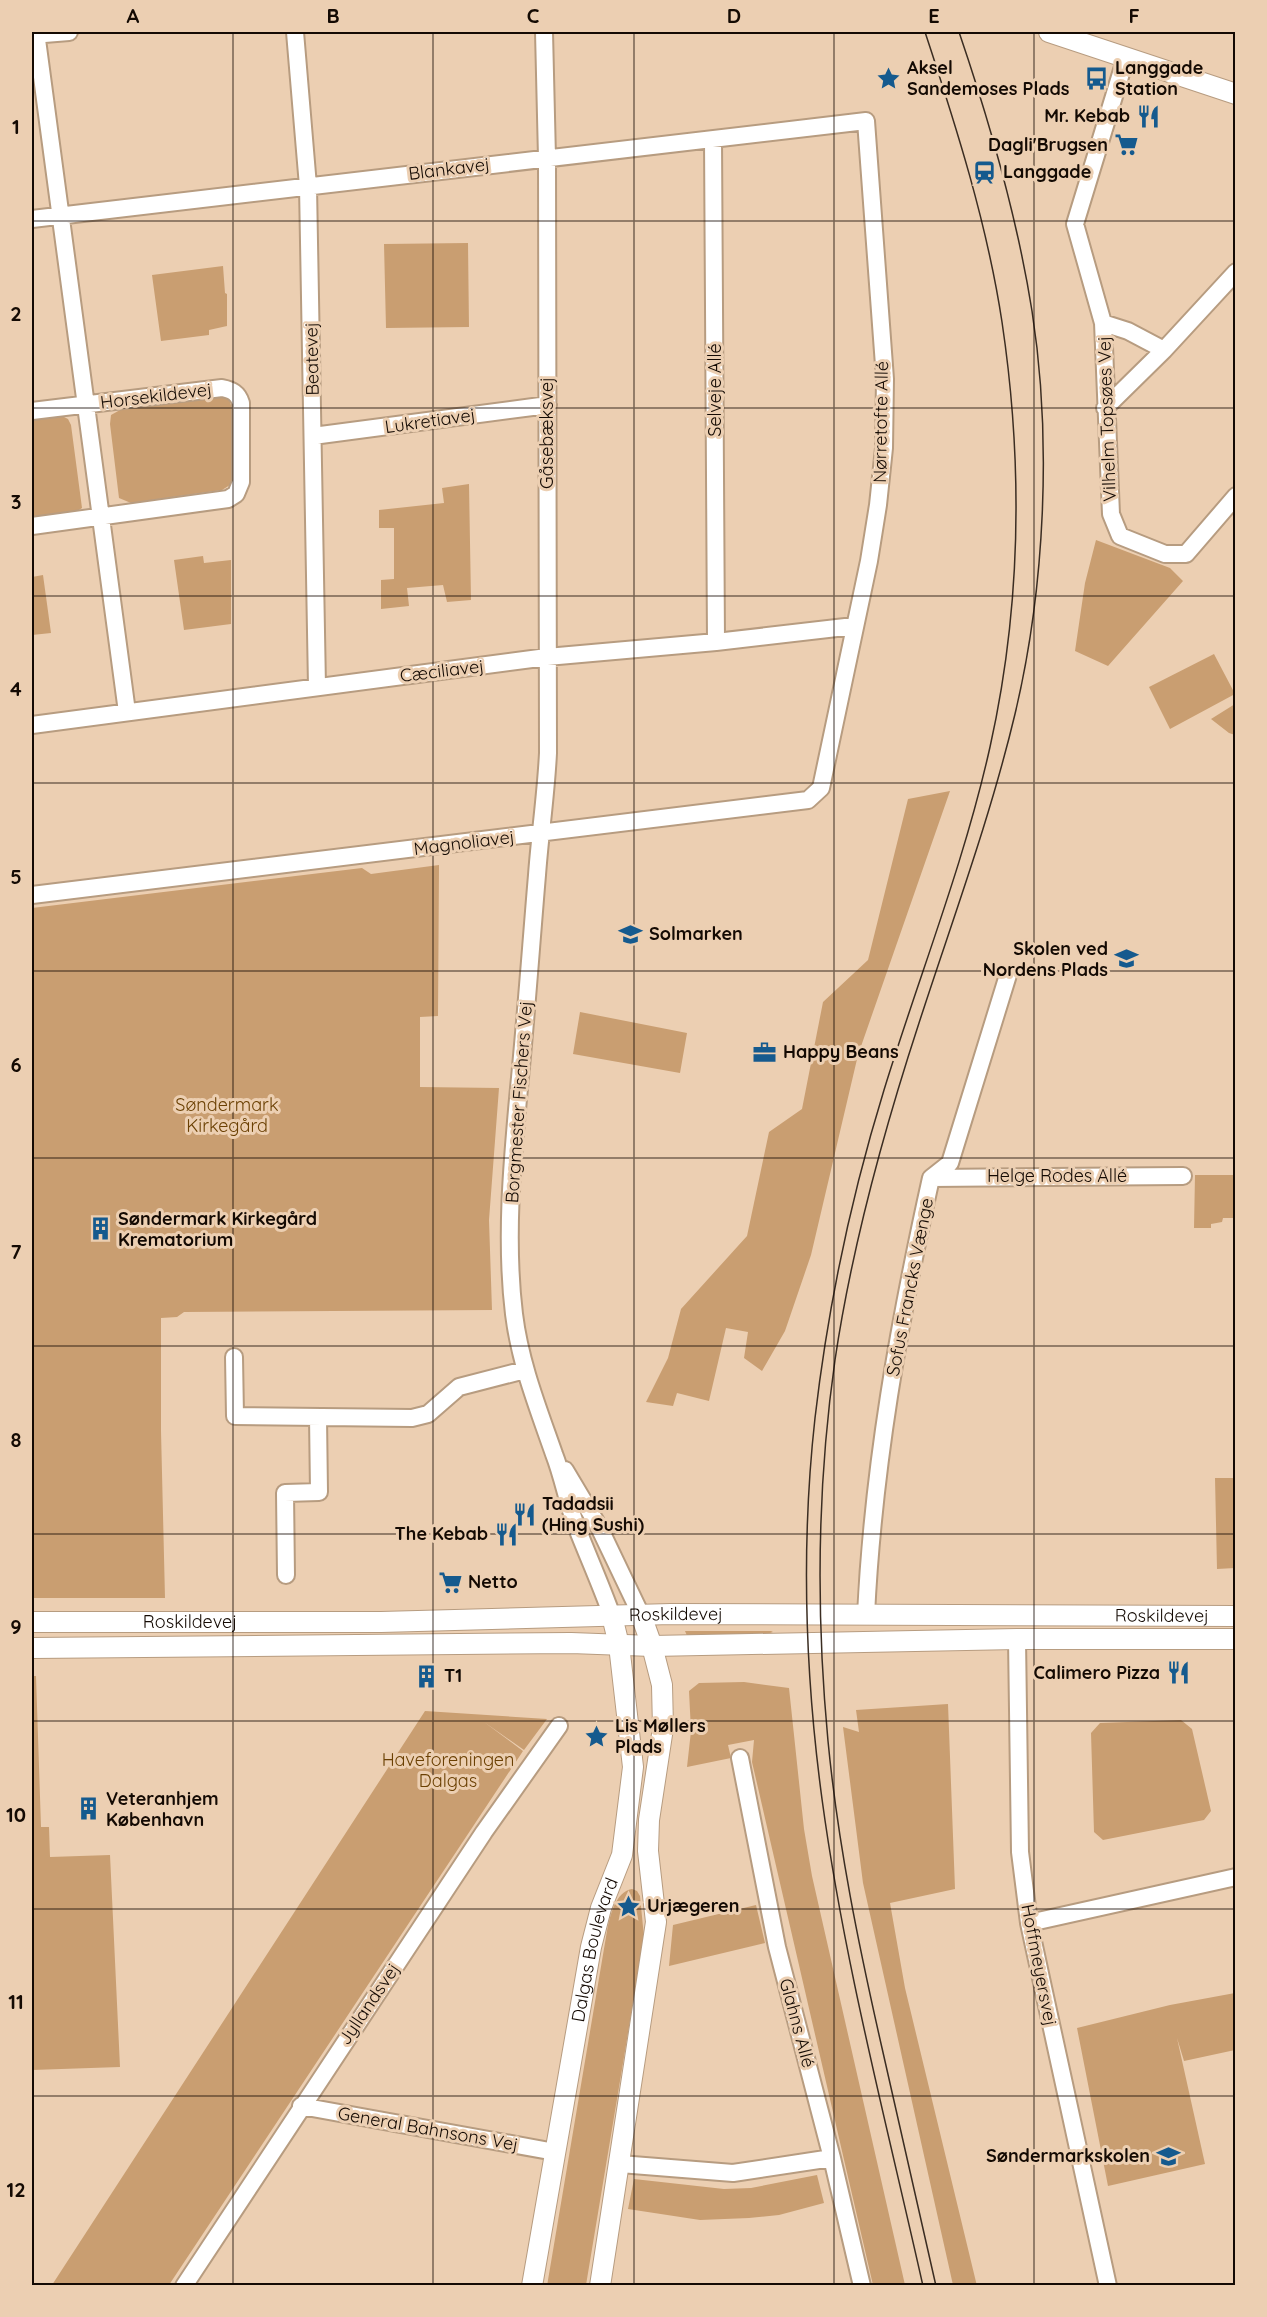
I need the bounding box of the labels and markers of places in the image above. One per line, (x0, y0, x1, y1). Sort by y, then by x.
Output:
place label: Aksel Sandemoses Plads (907, 56, 1070, 100)
place label: Langgade Station (1115, 56, 1203, 100)
place icon: Aksel Sandemoses Plads (876, 65, 902, 91)
bus stop icon: Langgade Station (1084, 65, 1110, 91)
restaurant icon: Mr. Kebab (1135, 103, 1161, 129)
place label: Mr. Kebab (1044, 104, 1130, 127)
supermarket icon: Dagli'Brugsen (1113, 132, 1139, 158)
place label: Dagli'Brugsen (988, 133, 1108, 156)
station icon: Langgade (972, 159, 998, 185)
place label: Langgade (1003, 160, 1091, 183)
school or university icon: Solmarken (618, 921, 644, 947)
place label: Solmarken (649, 922, 743, 945)
place label: Skolen ved Nordens Plads (983, 937, 1108, 981)
school or university icon: Skolen ved Nordens Plads (1113, 946, 1139, 972)
office icon: Happy Beans (752, 1039, 778, 1065)
place label: Happy Beans (783, 1040, 899, 1063)
place label: Søndermark Kirkegård Krematorium (118, 1207, 317, 1251)
building icon: Søndermark Kirkegård Krematorium (87, 1216, 113, 1242)
place label: Tadadsii (Hing Sushi) (542, 1492, 644, 1536)
restaurant icon: Tadadsii (Hing Sushi) (511, 1501, 537, 1527)
restaurant icon: The Kebab (493, 1521, 519, 1547)
place label: The Kebab (395, 1522, 488, 1545)
supermarket icon: Netto (437, 1569, 463, 1595)
place label: Netto (468, 1570, 518, 1593)
restaurant icon: Calimero Pizza (1165, 1660, 1191, 1686)
place label: Calimero Pizza (1034, 1661, 1160, 1684)
building icon: T1 (413, 1663, 439, 1689)
place label: T1 (444, 1664, 462, 1687)
place label: Lis Møllers Plads (615, 1714, 706, 1758)
place icon: Lis Møllers Plads (584, 1723, 610, 1749)
place label: Veteranhjem København (106, 1787, 219, 1831)
building icon: Veteranhjem København (75, 1796, 101, 1822)
place icon: Urjægeren (616, 1893, 642, 1919)
place label: Urjægeren (647, 1894, 739, 1917)
school or university icon: Søndermarkskolen (1155, 2143, 1181, 2169)
place label: Søndermarkskolen (986, 2144, 1150, 2167)

